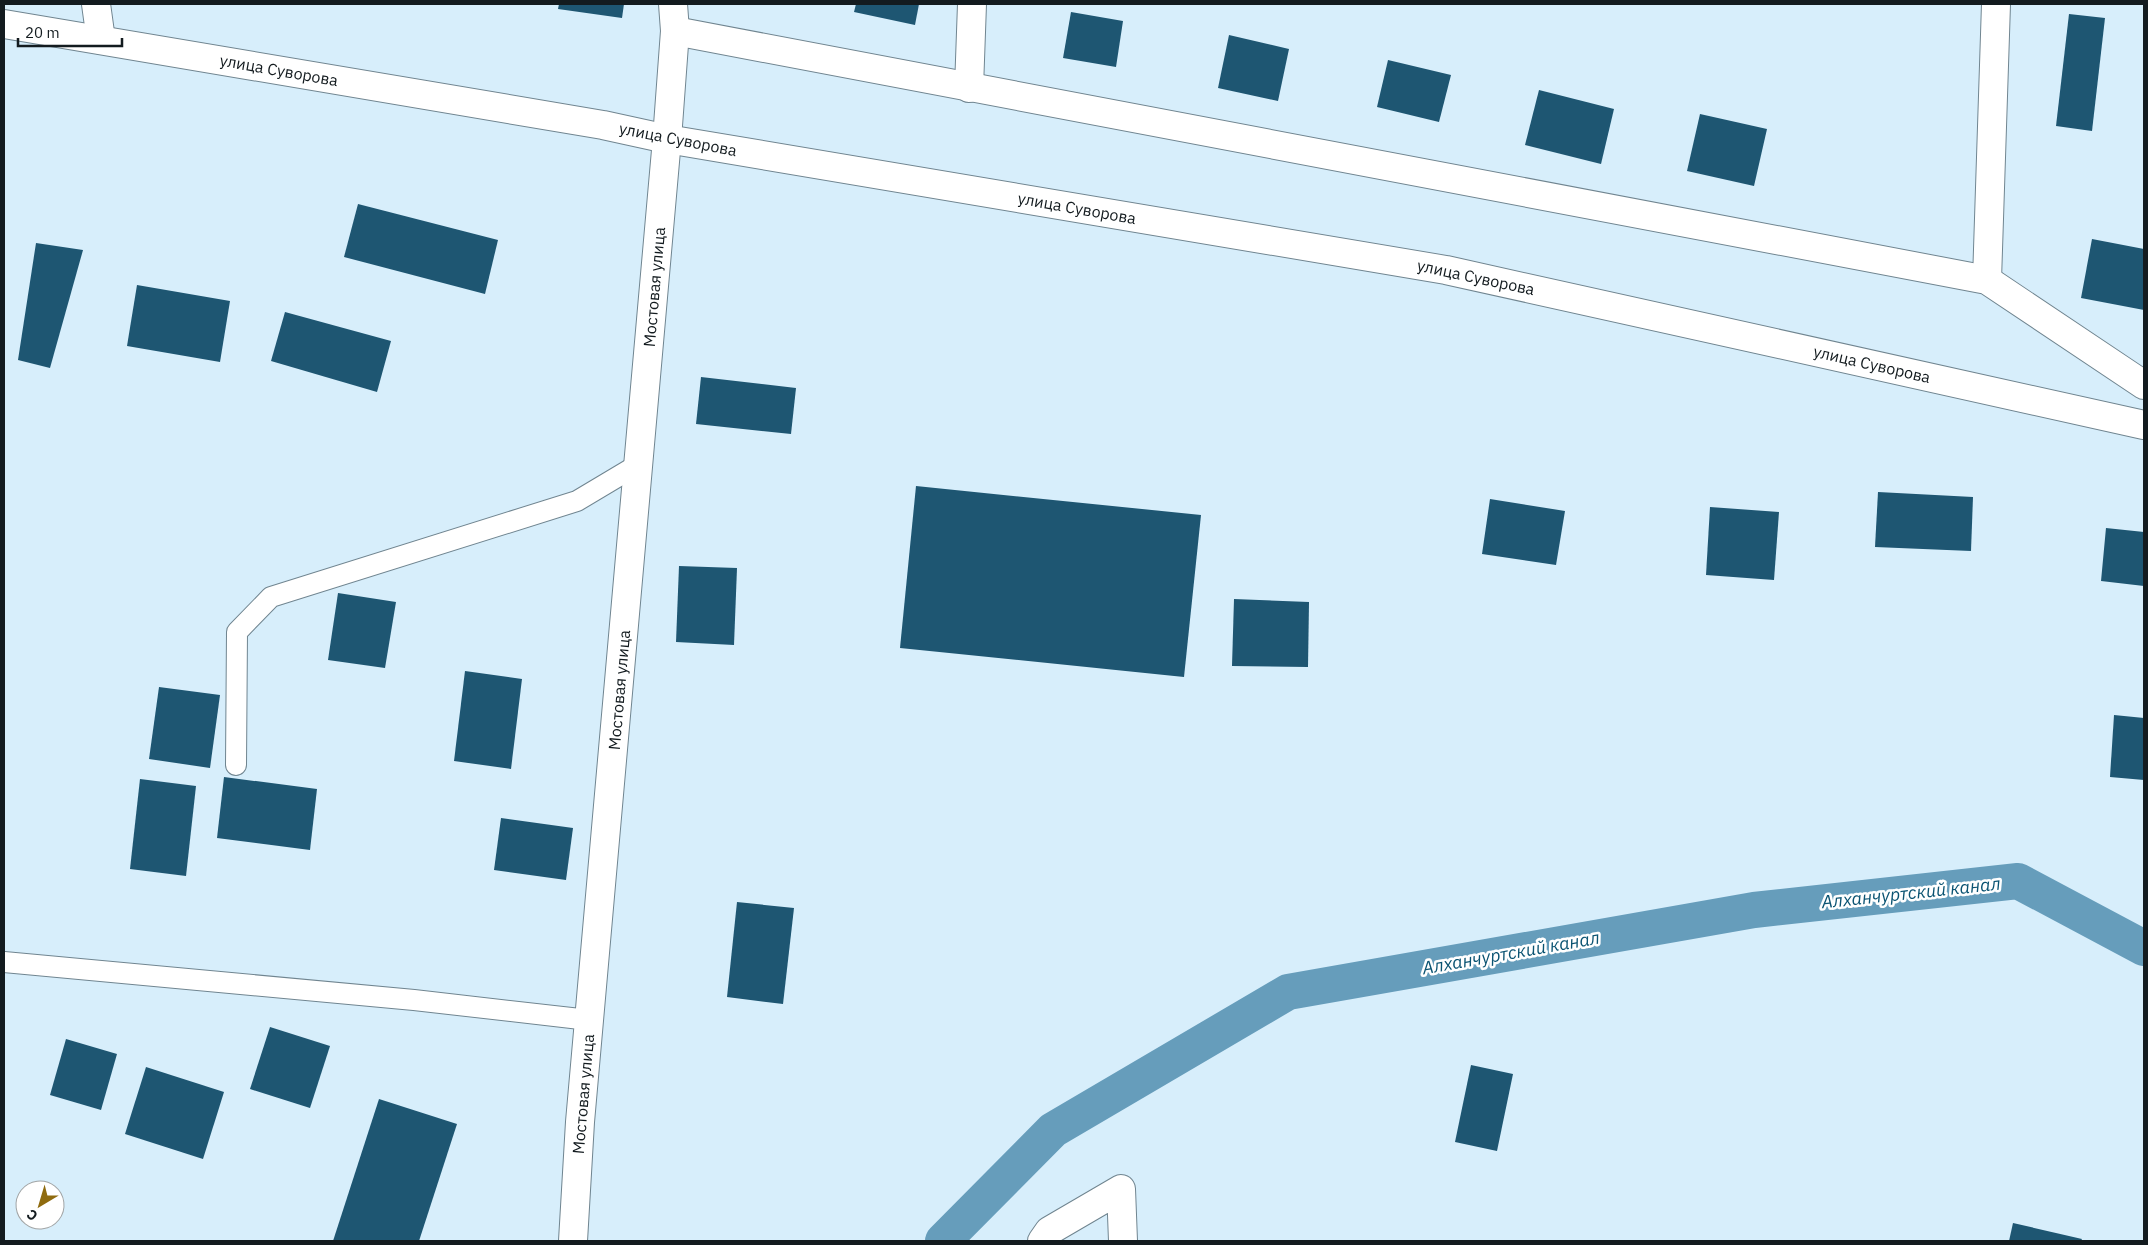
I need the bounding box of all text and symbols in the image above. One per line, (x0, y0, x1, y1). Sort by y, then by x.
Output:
scale bar (18, 15, 121, 47)
text: 20 m (25, 23, 60, 42)
street label: улица Суворова (218, 50, 340, 90)
street label: улица Суворова (617, 118, 739, 160)
street label: улица Суворова (1016, 188, 1138, 228)
street label: Мостовая улица (639, 226, 669, 348)
street label: улица Суворова (1415, 255, 1537, 299)
street label: улица Суворова (1812, 341, 1933, 387)
street label: Мостовая улица (604, 629, 634, 751)
water label: Алханчуртский канал (1819, 872, 2002, 913)
water label: Алханчуртский канал (1419, 926, 1602, 980)
street label: Мостовая улица (568, 1033, 598, 1155)
north arrow (15, 1180, 65, 1230)
text: С (23, 1205, 41, 1225)

